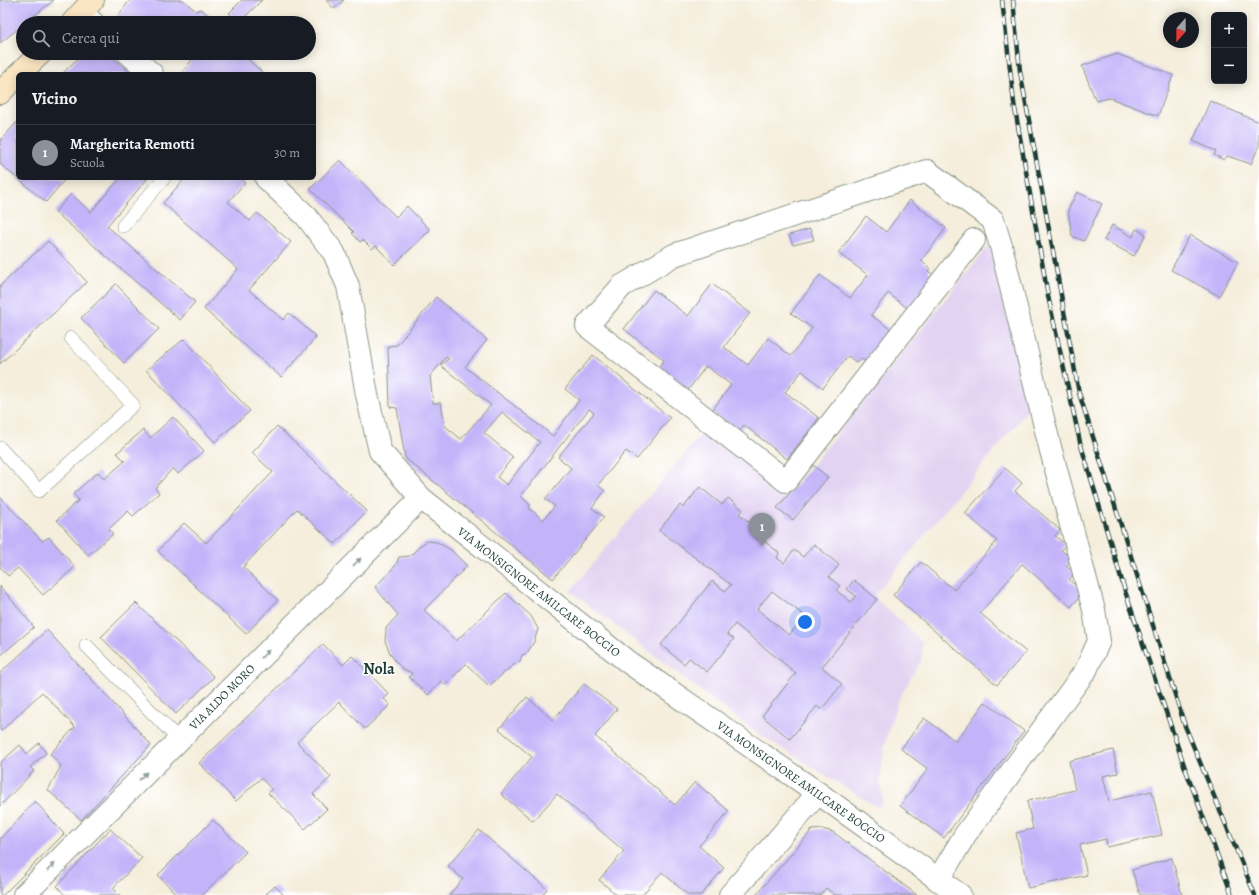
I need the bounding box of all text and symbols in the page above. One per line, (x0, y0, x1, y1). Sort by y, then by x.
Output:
north arrow (1163, 12, 1199, 48)
map controls (1211, 12, 1247, 84)
button: + (1211, 12, 1247, 48)
search box (16, 16, 316, 60)
icon: search (30, 27, 52, 49)
text: Cerca qui (62, 28, 120, 48)
button: − (1211, 48, 1247, 84)
text: Vicino (32, 87, 77, 110)
text: Margherita Remotti (70, 134, 195, 154)
text: 1 (43, 144, 47, 161)
text: 30 m (274, 144, 300, 161)
text: Scuola (70, 154, 105, 171)
pin: 1 (749, 513, 775, 546)
street label: VIA MONSIGNORE AMILCARE BOCCIO (454, 523, 624, 661)
one-way arrow (352, 557, 362, 567)
your location (795, 612, 815, 632)
one-way arrow (260, 649, 270, 659)
district label: Nola (363, 658, 395, 680)
street label: VIA ALDO MORO (185, 661, 258, 734)
street label: VIA MONSIGNORE AMILCARE BOCCIO (713, 717, 888, 847)
one-way arrow (138, 771, 148, 781)
one-way arrow (46, 862, 56, 872)

